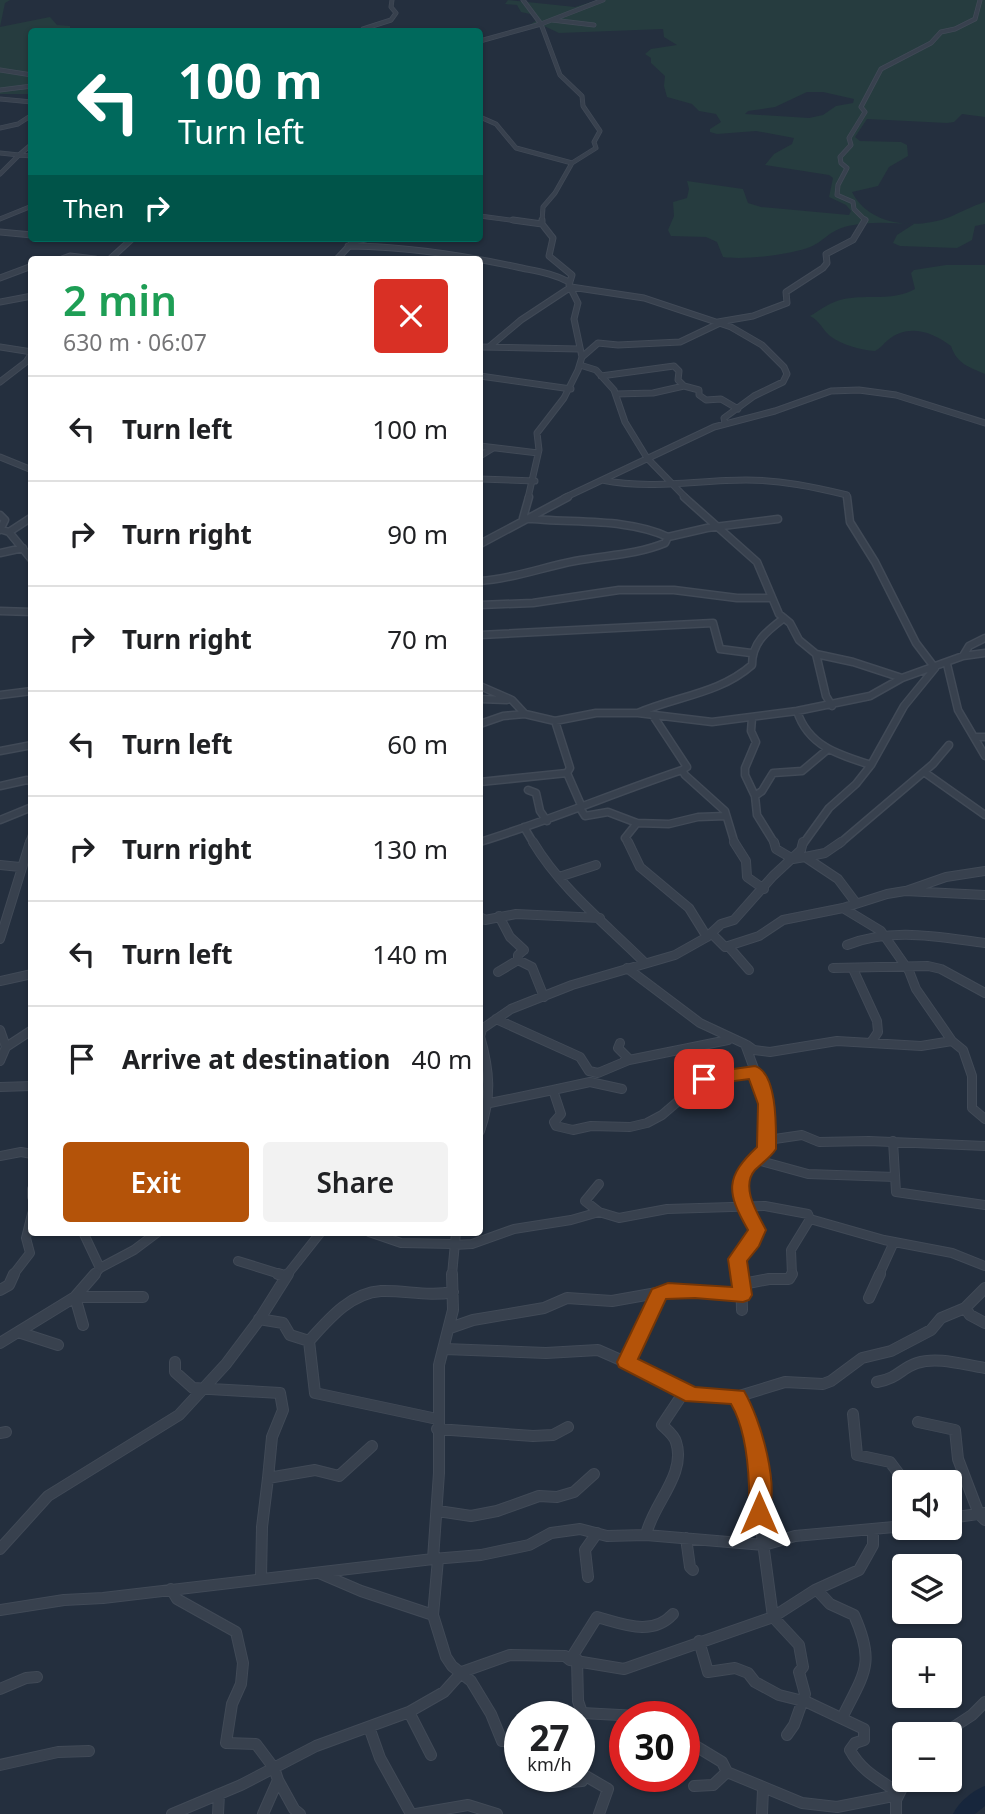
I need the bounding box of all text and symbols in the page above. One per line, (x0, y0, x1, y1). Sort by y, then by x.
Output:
text: 100 m (178, 47, 323, 113)
icon: left (63, 56, 154, 147)
text: Turn left (178, 110, 304, 153)
icon: right (138, 189, 176, 227)
text: Then (63, 190, 124, 226)
text: 2 min (63, 271, 177, 328)
button: close (374, 279, 448, 353)
text: 630 m · 06:07 (63, 326, 207, 358)
icon: left (63, 410, 101, 448)
text: Turn left (122, 411, 233, 447)
text: 100 m (372, 411, 448, 447)
icon: right (63, 515, 101, 553)
text: Turn right (122, 516, 252, 552)
text: 90 m (387, 516, 448, 552)
icon: right (63, 620, 101, 658)
text: Turn right (122, 621, 252, 657)
text: 70 m (387, 621, 448, 657)
icon: left (63, 725, 101, 763)
text: Turn left (122, 726, 233, 762)
text: 60 m (387, 726, 448, 762)
icon: right (63, 830, 101, 868)
text: Turn right (122, 831, 252, 867)
text: 130 m (372, 831, 448, 867)
icon: left (63, 935, 101, 973)
text: Turn left (122, 936, 233, 972)
text: 140 m (372, 936, 448, 972)
icon: arrive (63, 1040, 101, 1078)
text: Arrive at destination (122, 1041, 391, 1077)
text: 40 m (412, 1041, 472, 1077)
pin (674, 1049, 734, 1109)
icon: arrive (685, 1060, 723, 1098)
button: Exit (63, 1142, 249, 1222)
button: Share (263, 1142, 448, 1222)
map controls (892, 1470, 962, 1792)
button: sound (892, 1470, 962, 1540)
position arrow (722, 1476, 796, 1550)
button: layers (892, 1554, 962, 1624)
button: + (892, 1638, 962, 1708)
speed limit sign: 30 (609, 1701, 700, 1792)
text: 27 (529, 1714, 570, 1761)
button: − (892, 1722, 962, 1792)
text: km/h (527, 1752, 572, 1776)

